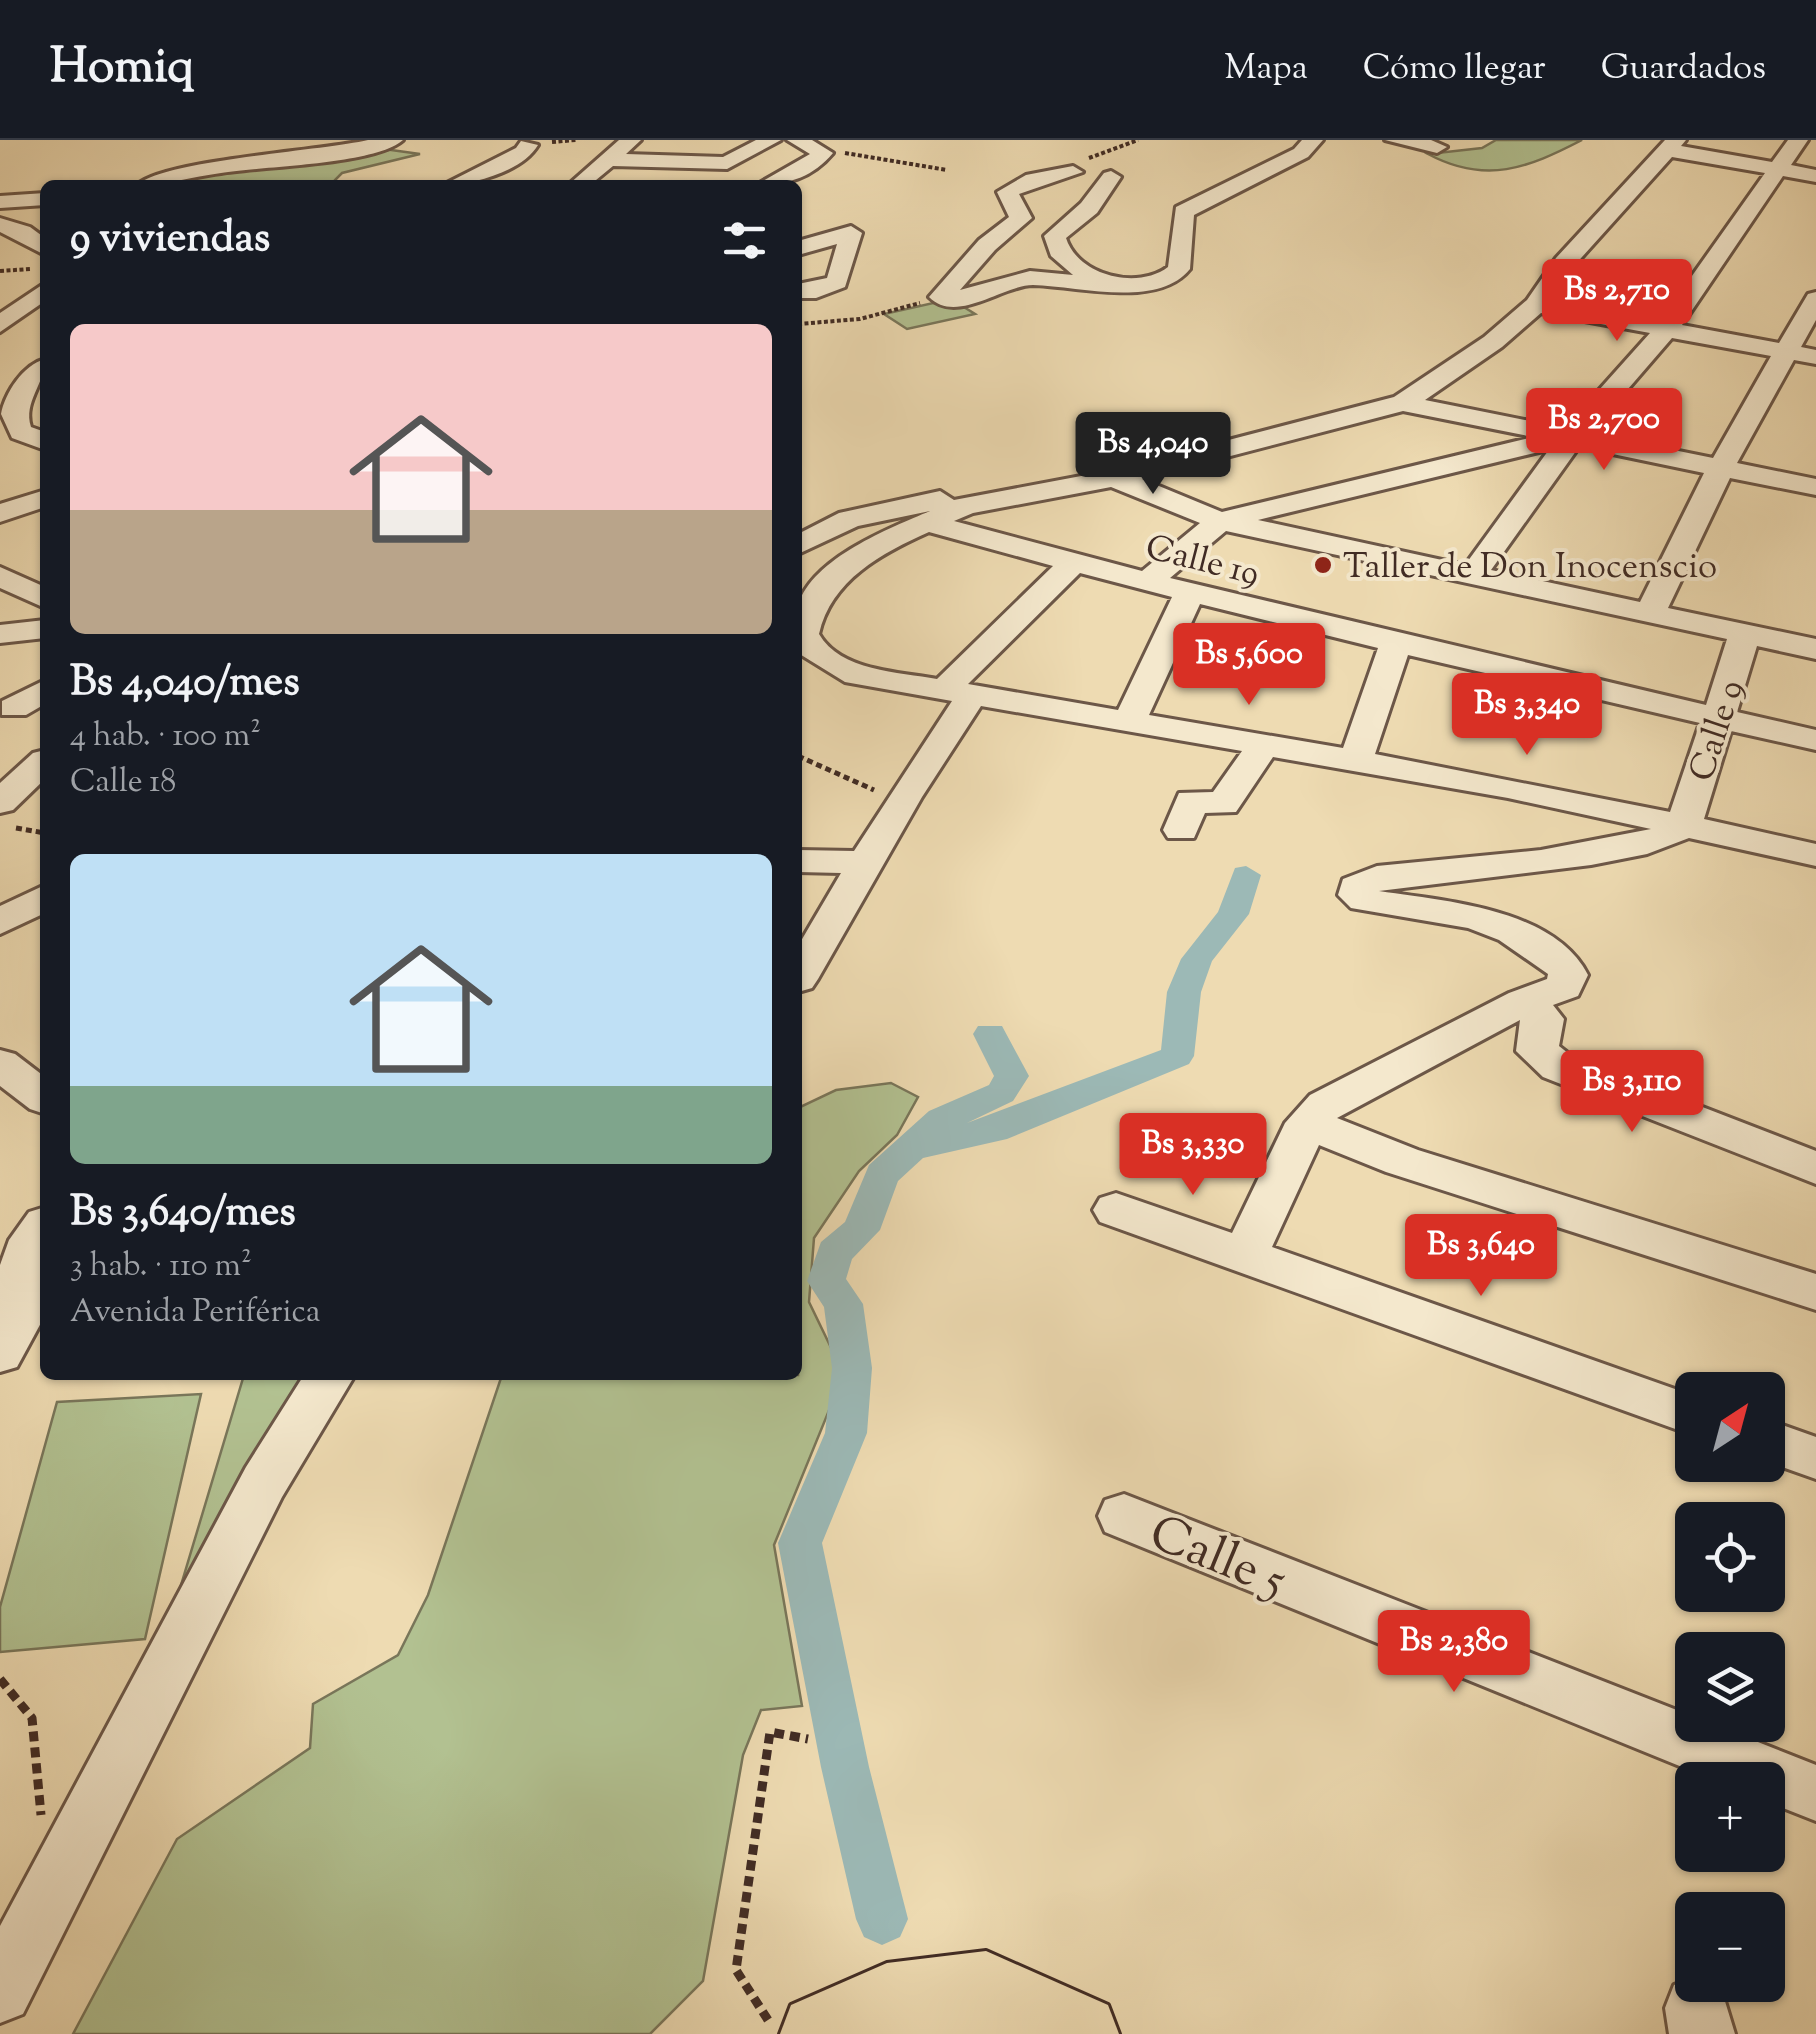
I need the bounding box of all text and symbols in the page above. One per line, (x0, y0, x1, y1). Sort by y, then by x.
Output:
text: Homiq (50, 35, 194, 104)
text: Mapa (1224, 44, 1308, 95)
text: Cómo llegar (1363, 44, 1546, 95)
text: Guardados (1601, 44, 1766, 95)
text: 9 viviendas (70, 210, 270, 270)
icon: filters (717, 213, 772, 268)
pin: Bs 2,710 (1514, 259, 1720, 344)
text: Bs 2,710 (1564, 268, 1670, 314)
pin: Bs 2,700 (1501, 388, 1707, 473)
icon: home (331, 389, 511, 569)
text: Bs 2,700 (1548, 397, 1660, 443)
pin: Bs 4,040 (1050, 412, 1256, 497)
text: Bs 4,040 (1098, 421, 1208, 467)
street label: Calle 19 (1140, 524, 1264, 601)
place label: Taller de Don Inocenscio (1343, 543, 1717, 594)
marker: Taller de Don Inocenscio (1312, 554, 1334, 576)
pin: Bs 5,600 (1146, 623, 1352, 708)
text: Bs 5,600 (1195, 632, 1303, 678)
text: Bs 4,040/mes (70, 654, 300, 714)
pin: Bs 3,340 (1424, 673, 1630, 758)
street label: Calle 9 (1678, 674, 1759, 788)
text: Bs 3,340 (1474, 682, 1580, 728)
text: 4 hab. · 100 m² (70, 714, 261, 760)
text: Calle 18 (70, 760, 176, 806)
icon: home (331, 919, 511, 1099)
pin: Bs 3,110 (1529, 1050, 1735, 1135)
text: Bs 3,110 (1583, 1059, 1681, 1105)
pin: Bs 3,330 (1090, 1113, 1296, 1198)
text: Bs 3,330 (1142, 1122, 1244, 1168)
text: Bs 3,640/mes (70, 1184, 296, 1244)
pin: Bs 3,640 (1378, 1214, 1584, 1299)
text: Bs 3,640 (1427, 1223, 1535, 1269)
text: 3 hab. · 110 m² (70, 1244, 252, 1290)
text: Avenida Periférica (70, 1290, 321, 1336)
north arrow (1675, 1372, 1785, 1482)
map controls (1675, 1372, 1785, 2002)
street label: Calle 5 (1138, 1500, 1296, 1619)
button: locate (1675, 1502, 1785, 1612)
pin: Bs 2,380 (1351, 1610, 1557, 1695)
text: Bs 2,380 (1400, 1619, 1508, 1665)
button: layers (1675, 1632, 1785, 1742)
button: + (1675, 1762, 1785, 1872)
button: − (1675, 1892, 1785, 2002)

